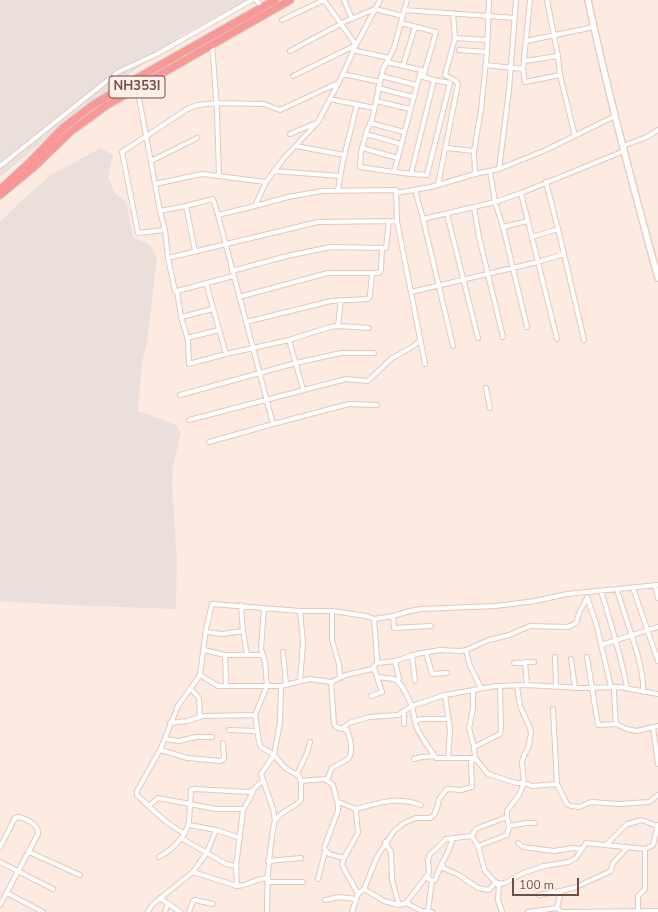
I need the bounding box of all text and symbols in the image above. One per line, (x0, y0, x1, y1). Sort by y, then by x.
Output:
road number: NH353I (109, 76, 165, 98)
scale bar (514, 870, 581, 896)
text: 100 m (519, 877, 554, 893)

